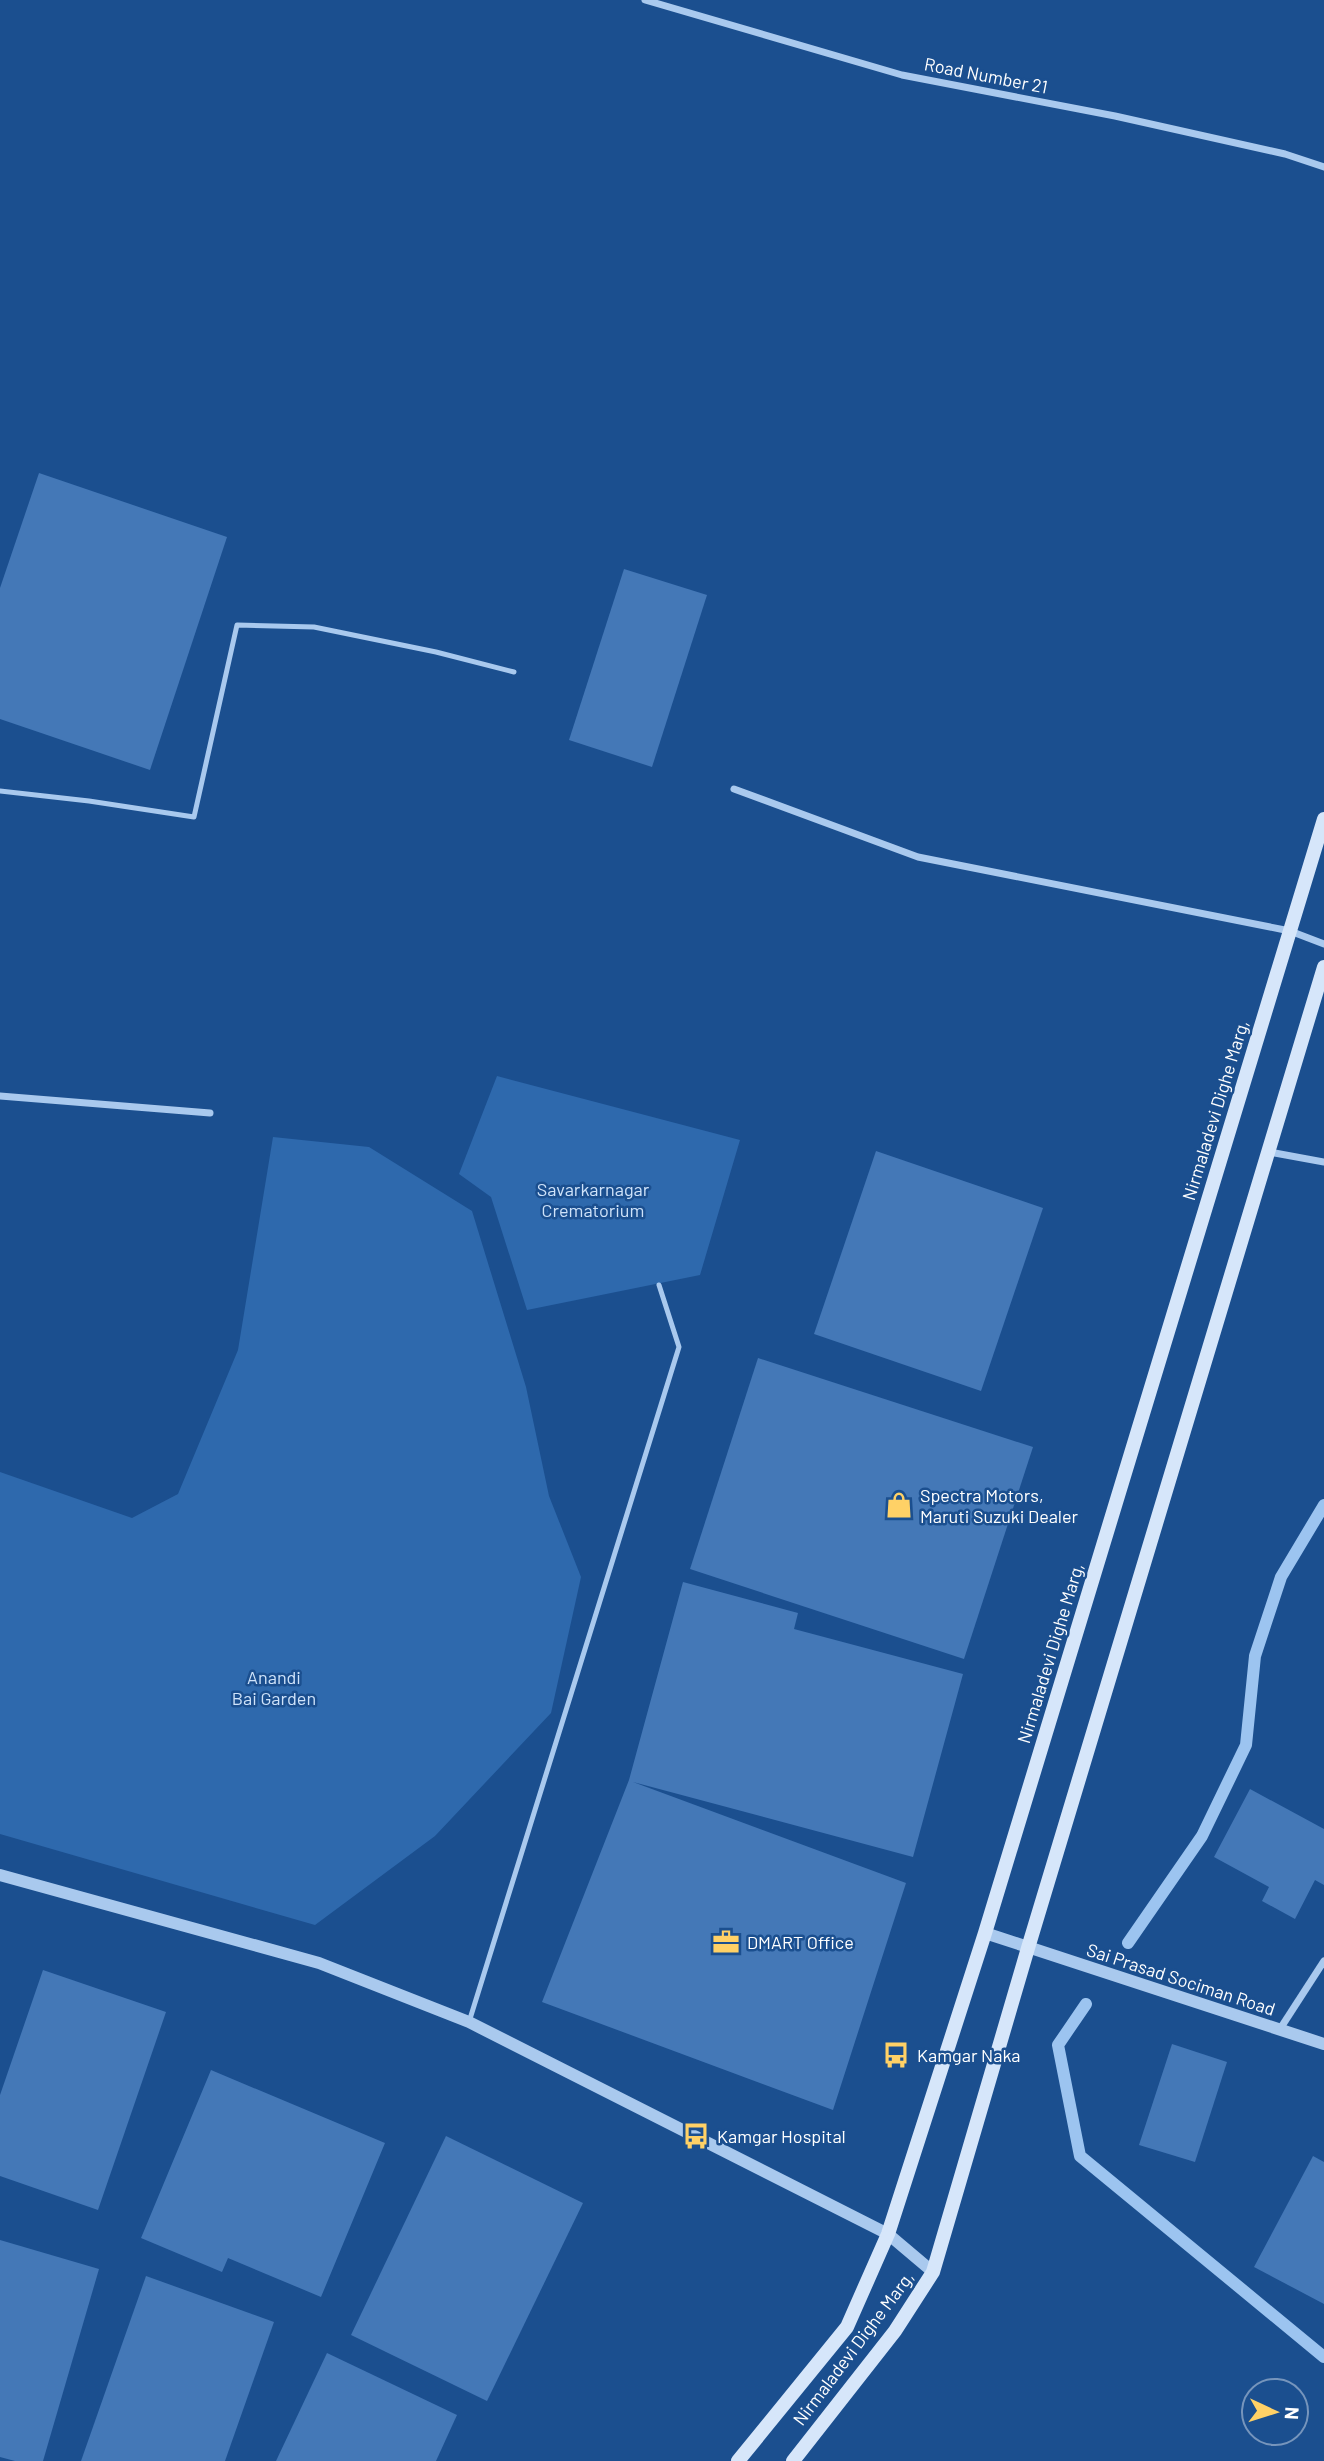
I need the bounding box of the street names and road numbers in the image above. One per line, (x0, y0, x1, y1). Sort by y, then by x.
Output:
street label: Road Number 21 (922, 52, 1050, 98)
street label: Nirmaladevi Dighe Marg, (1177, 1017, 1253, 1203)
street label: Nirmaladevi Dighe Marg, (1012, 1560, 1088, 1746)
street label: Sai Prasad Sociman Road (1084, 1938, 1278, 2020)
street label: Nirmaladevi Dighe Marg, (788, 2266, 918, 2430)

